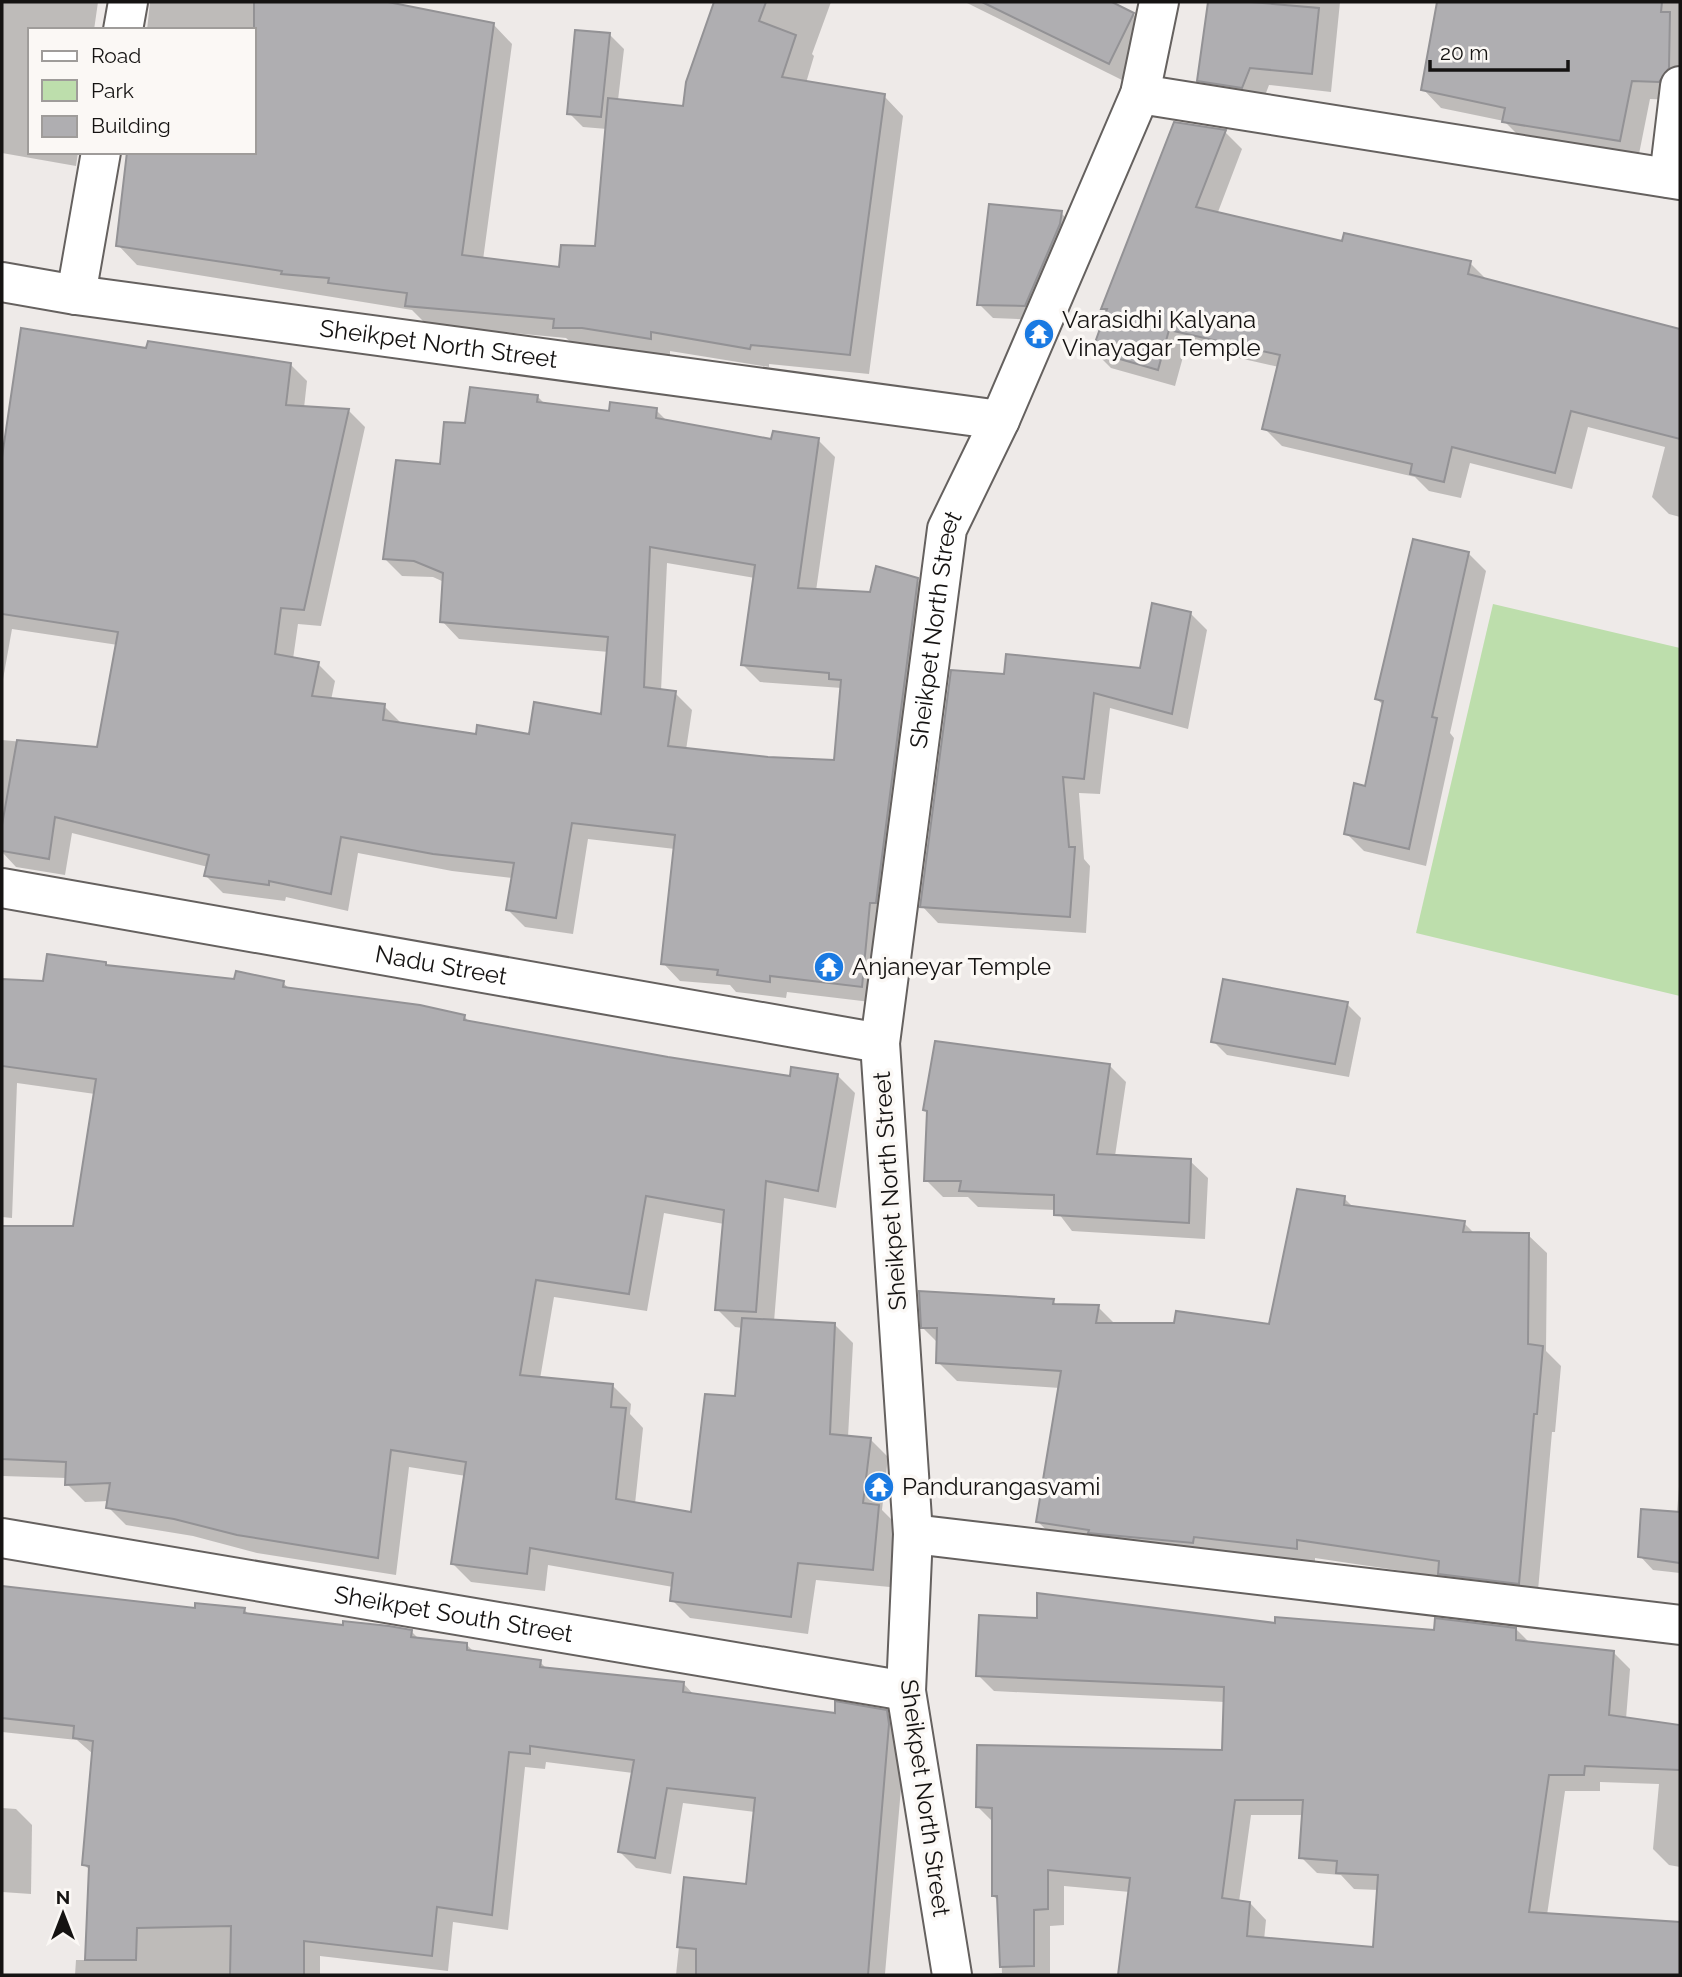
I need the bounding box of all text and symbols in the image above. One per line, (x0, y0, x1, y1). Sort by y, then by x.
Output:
legend (28, 28, 256, 154)
scale bar (1430, 28, 1568, 72)
text: 20 m (1440, 40, 1488, 65)
text: Road (91, 43, 141, 68)
text: Park (91, 78, 134, 103)
text: Building (91, 113, 171, 138)
place label: Varasidhi Kalyana Vinayagar Temple (1062, 305, 1261, 362)
street label: Sheikpet North Street (318, 313, 559, 374)
temple icon: Varasidhi Kalyana Vinayagar Temple (1022, 317, 1056, 351)
street label: Sheikpet North Street (904, 506, 968, 750)
street label: Nadu Street (373, 939, 510, 991)
temple icon: Anjaneyar Temple (812, 950, 846, 984)
place label: Anjaneyar Temple (852, 952, 1051, 981)
street label: Sheikpet North Street (867, 1071, 912, 1311)
temple icon: Pandurangasvami (862, 1470, 896, 1504)
place label: Pandurangasvami (902, 1472, 1101, 1501)
street label: Sheikpet South Street (332, 1579, 575, 1648)
street label: Sheikpet North Street (894, 1677, 957, 1918)
north arrow (28, 1879, 98, 1949)
text: N (56, 1886, 70, 1908)

